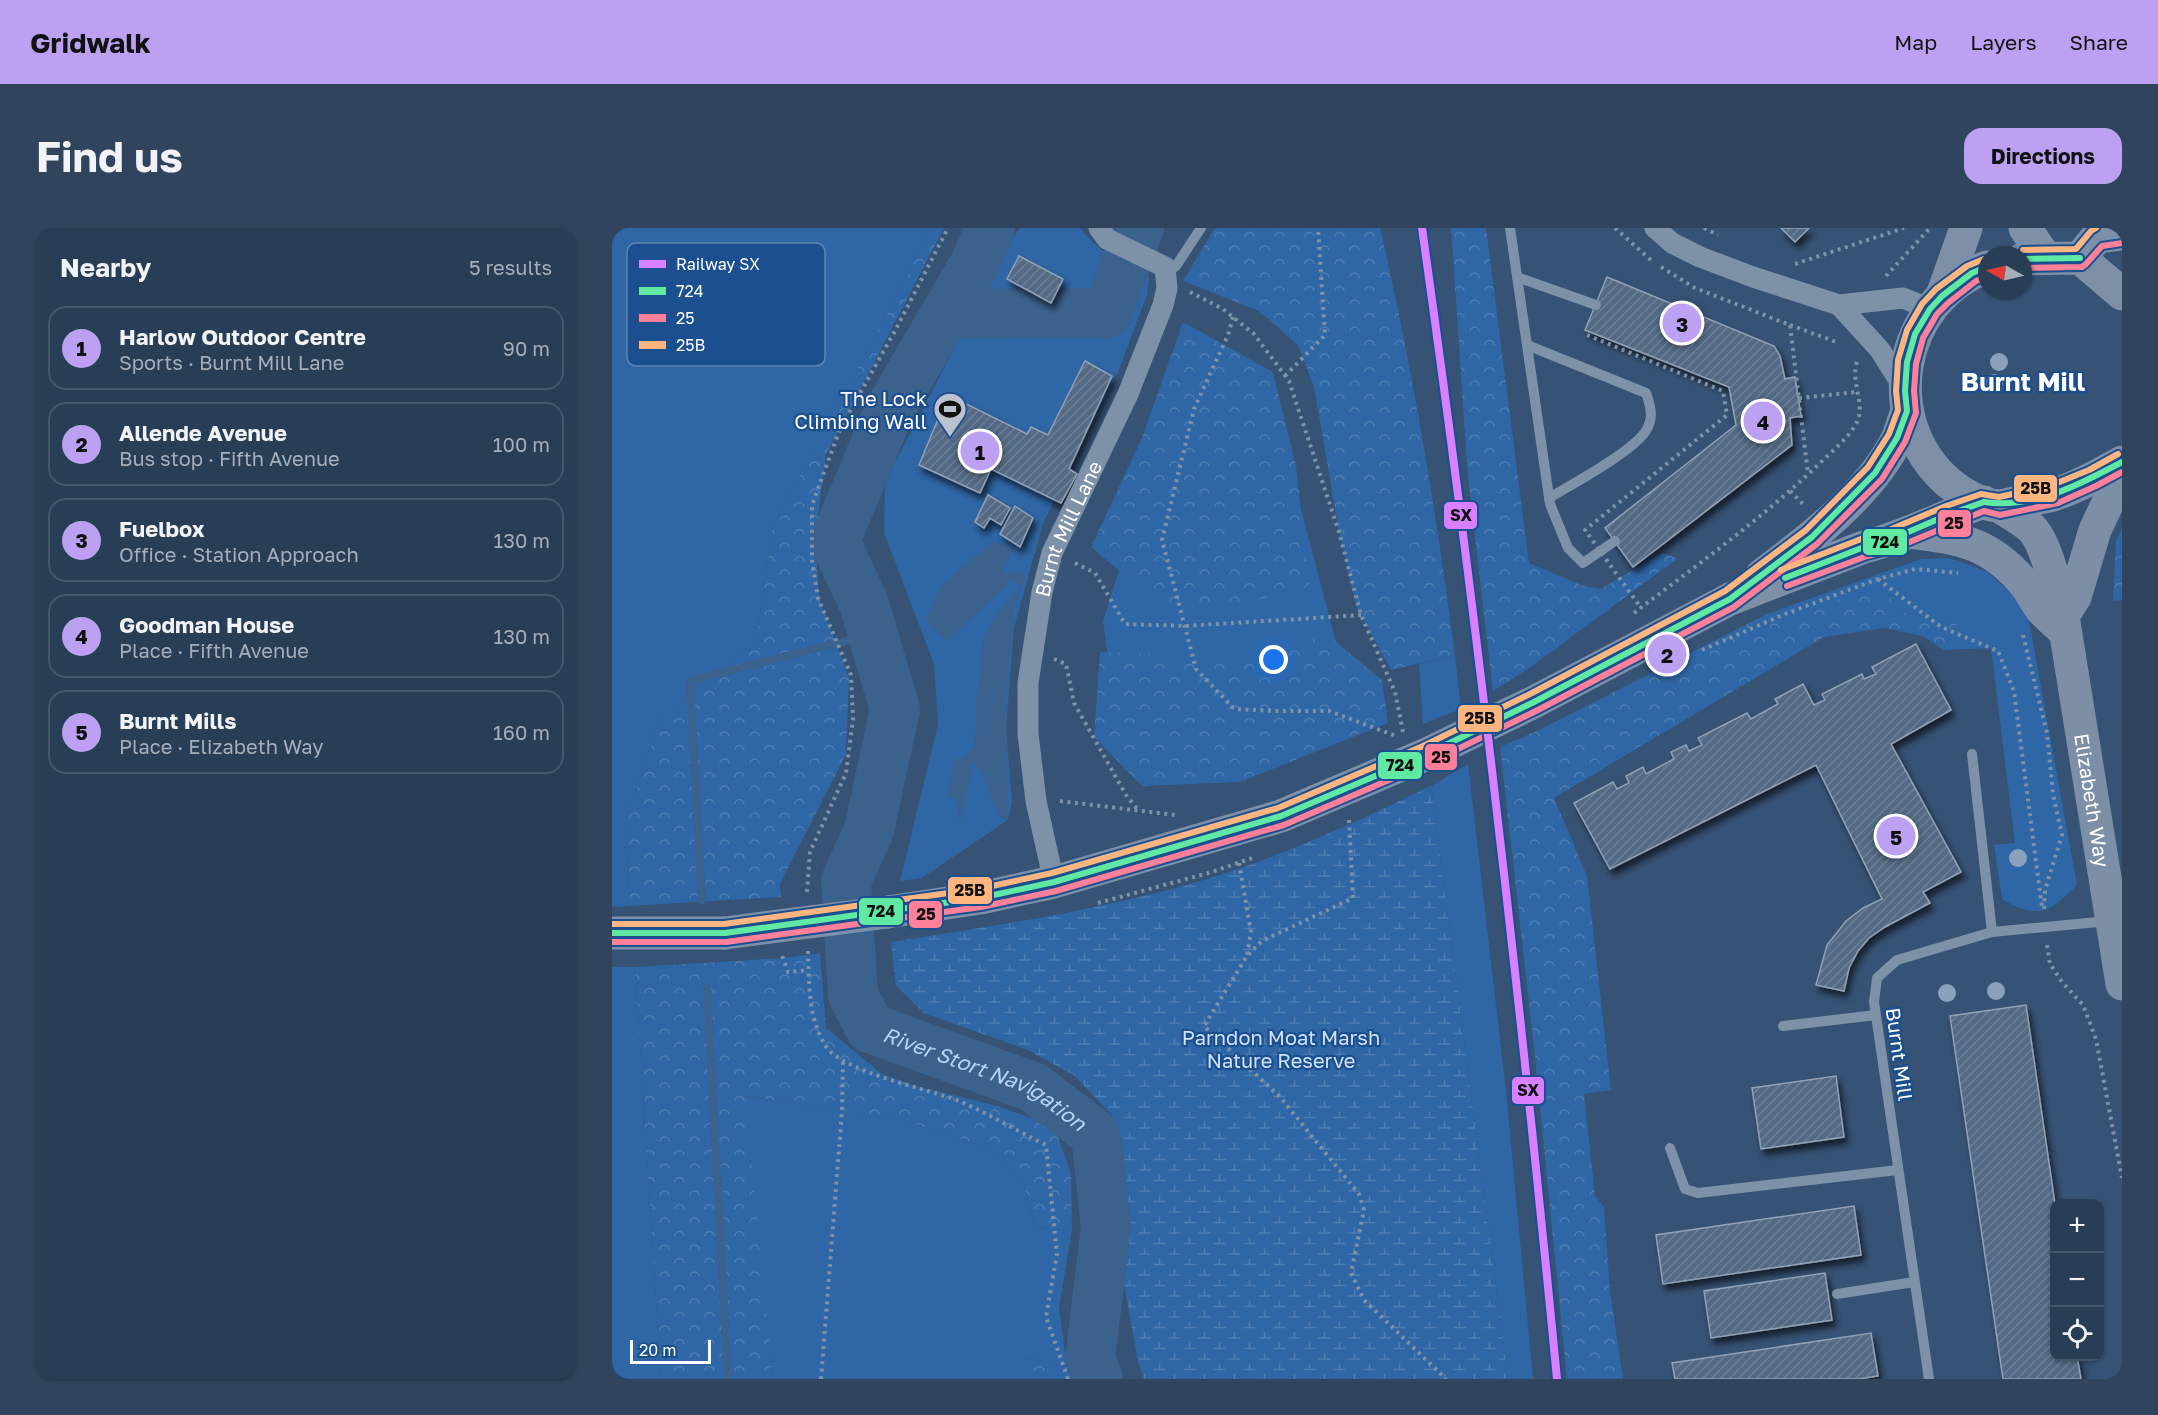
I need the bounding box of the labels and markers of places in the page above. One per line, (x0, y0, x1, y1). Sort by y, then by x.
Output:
pin: 3 (1662, 300, 1702, 346)
place label: The Lock Climbing Wall (794, 386, 927, 433)
sports icon: The Lock Climbing Wall (932, 391, 968, 438)
pin: 4 (1744, 398, 1782, 444)
pin: 1 (960, 428, 1000, 474)
pin: 2 (1648, 632, 1686, 676)
pin: 5 (1876, 814, 1916, 858)

